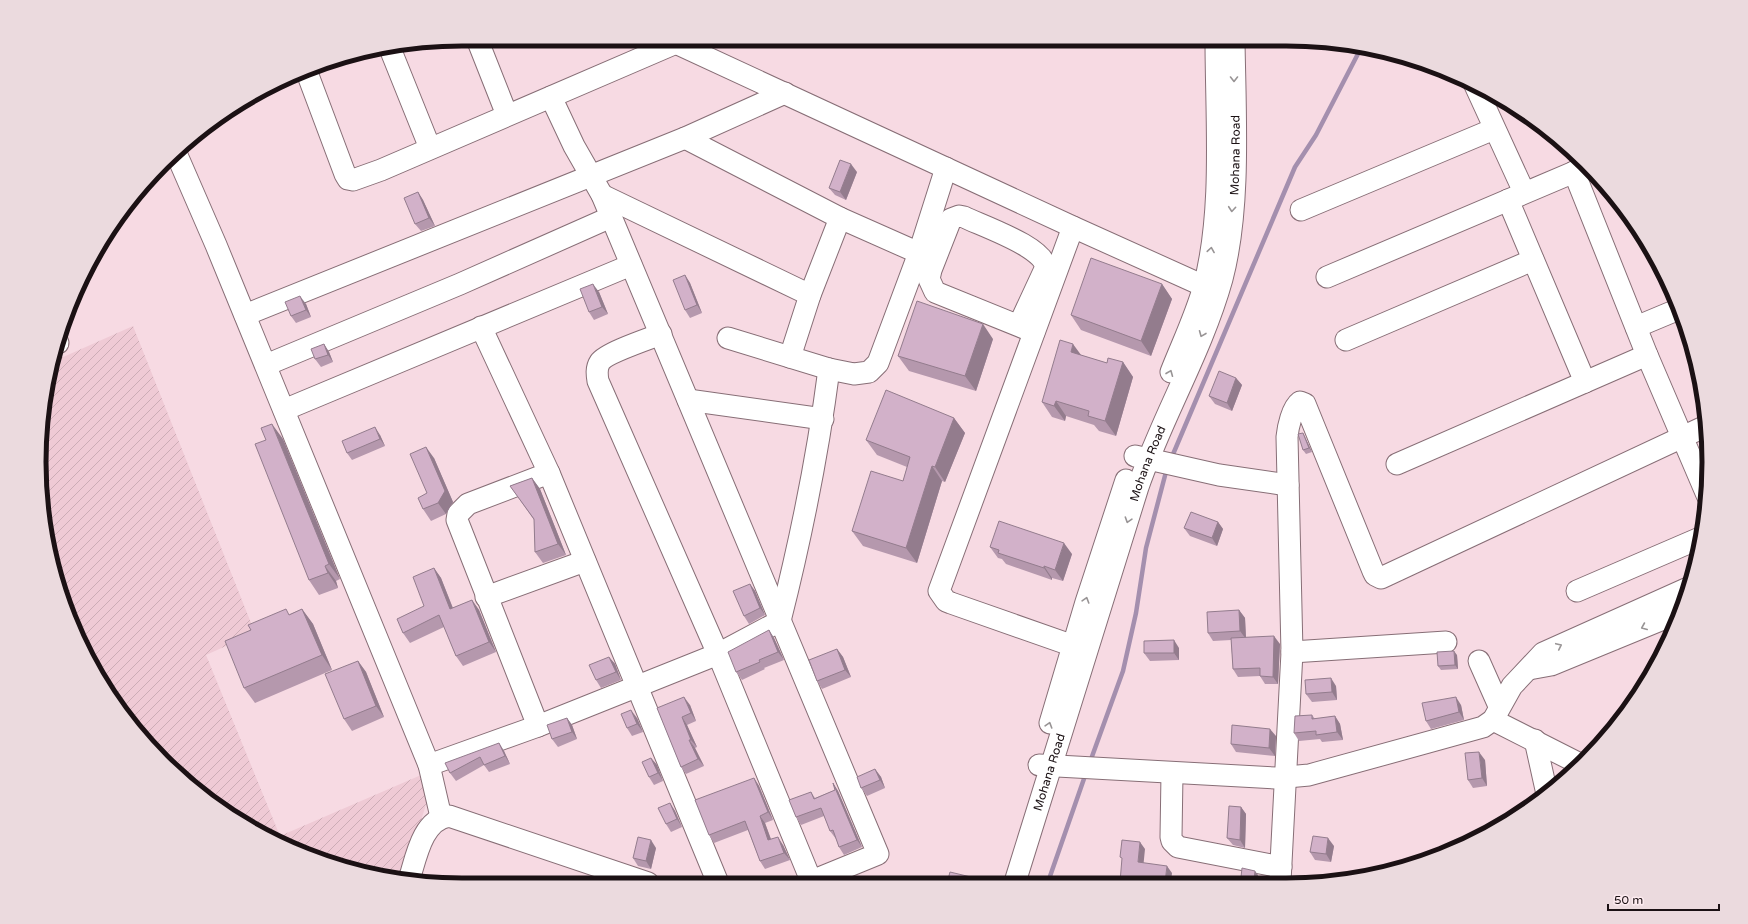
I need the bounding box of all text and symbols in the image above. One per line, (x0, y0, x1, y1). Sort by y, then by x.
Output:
one-way arrow (1230, 76, 1238, 82)
street label: Mohana Road (1227, 115, 1243, 196)
one-way arrow (1227, 206, 1236, 212)
one-way arrow (1206, 247, 1215, 253)
one-way arrow (1198, 331, 1206, 338)
one-way arrow (1165, 370, 1173, 377)
street label: Mohana Road (1127, 424, 1169, 503)
one-way arrow (1124, 516, 1133, 523)
one-way arrow (1081, 597, 1090, 604)
one-way arrow (1640, 622, 1647, 630)
one-way arrow (1554, 643, 1562, 651)
one-way arrow (1044, 721, 1053, 728)
street label: Mohana Road (1031, 732, 1068, 813)
scale bar (1608, 886, 1719, 912)
text: 50 m (1614, 893, 1643, 907)

